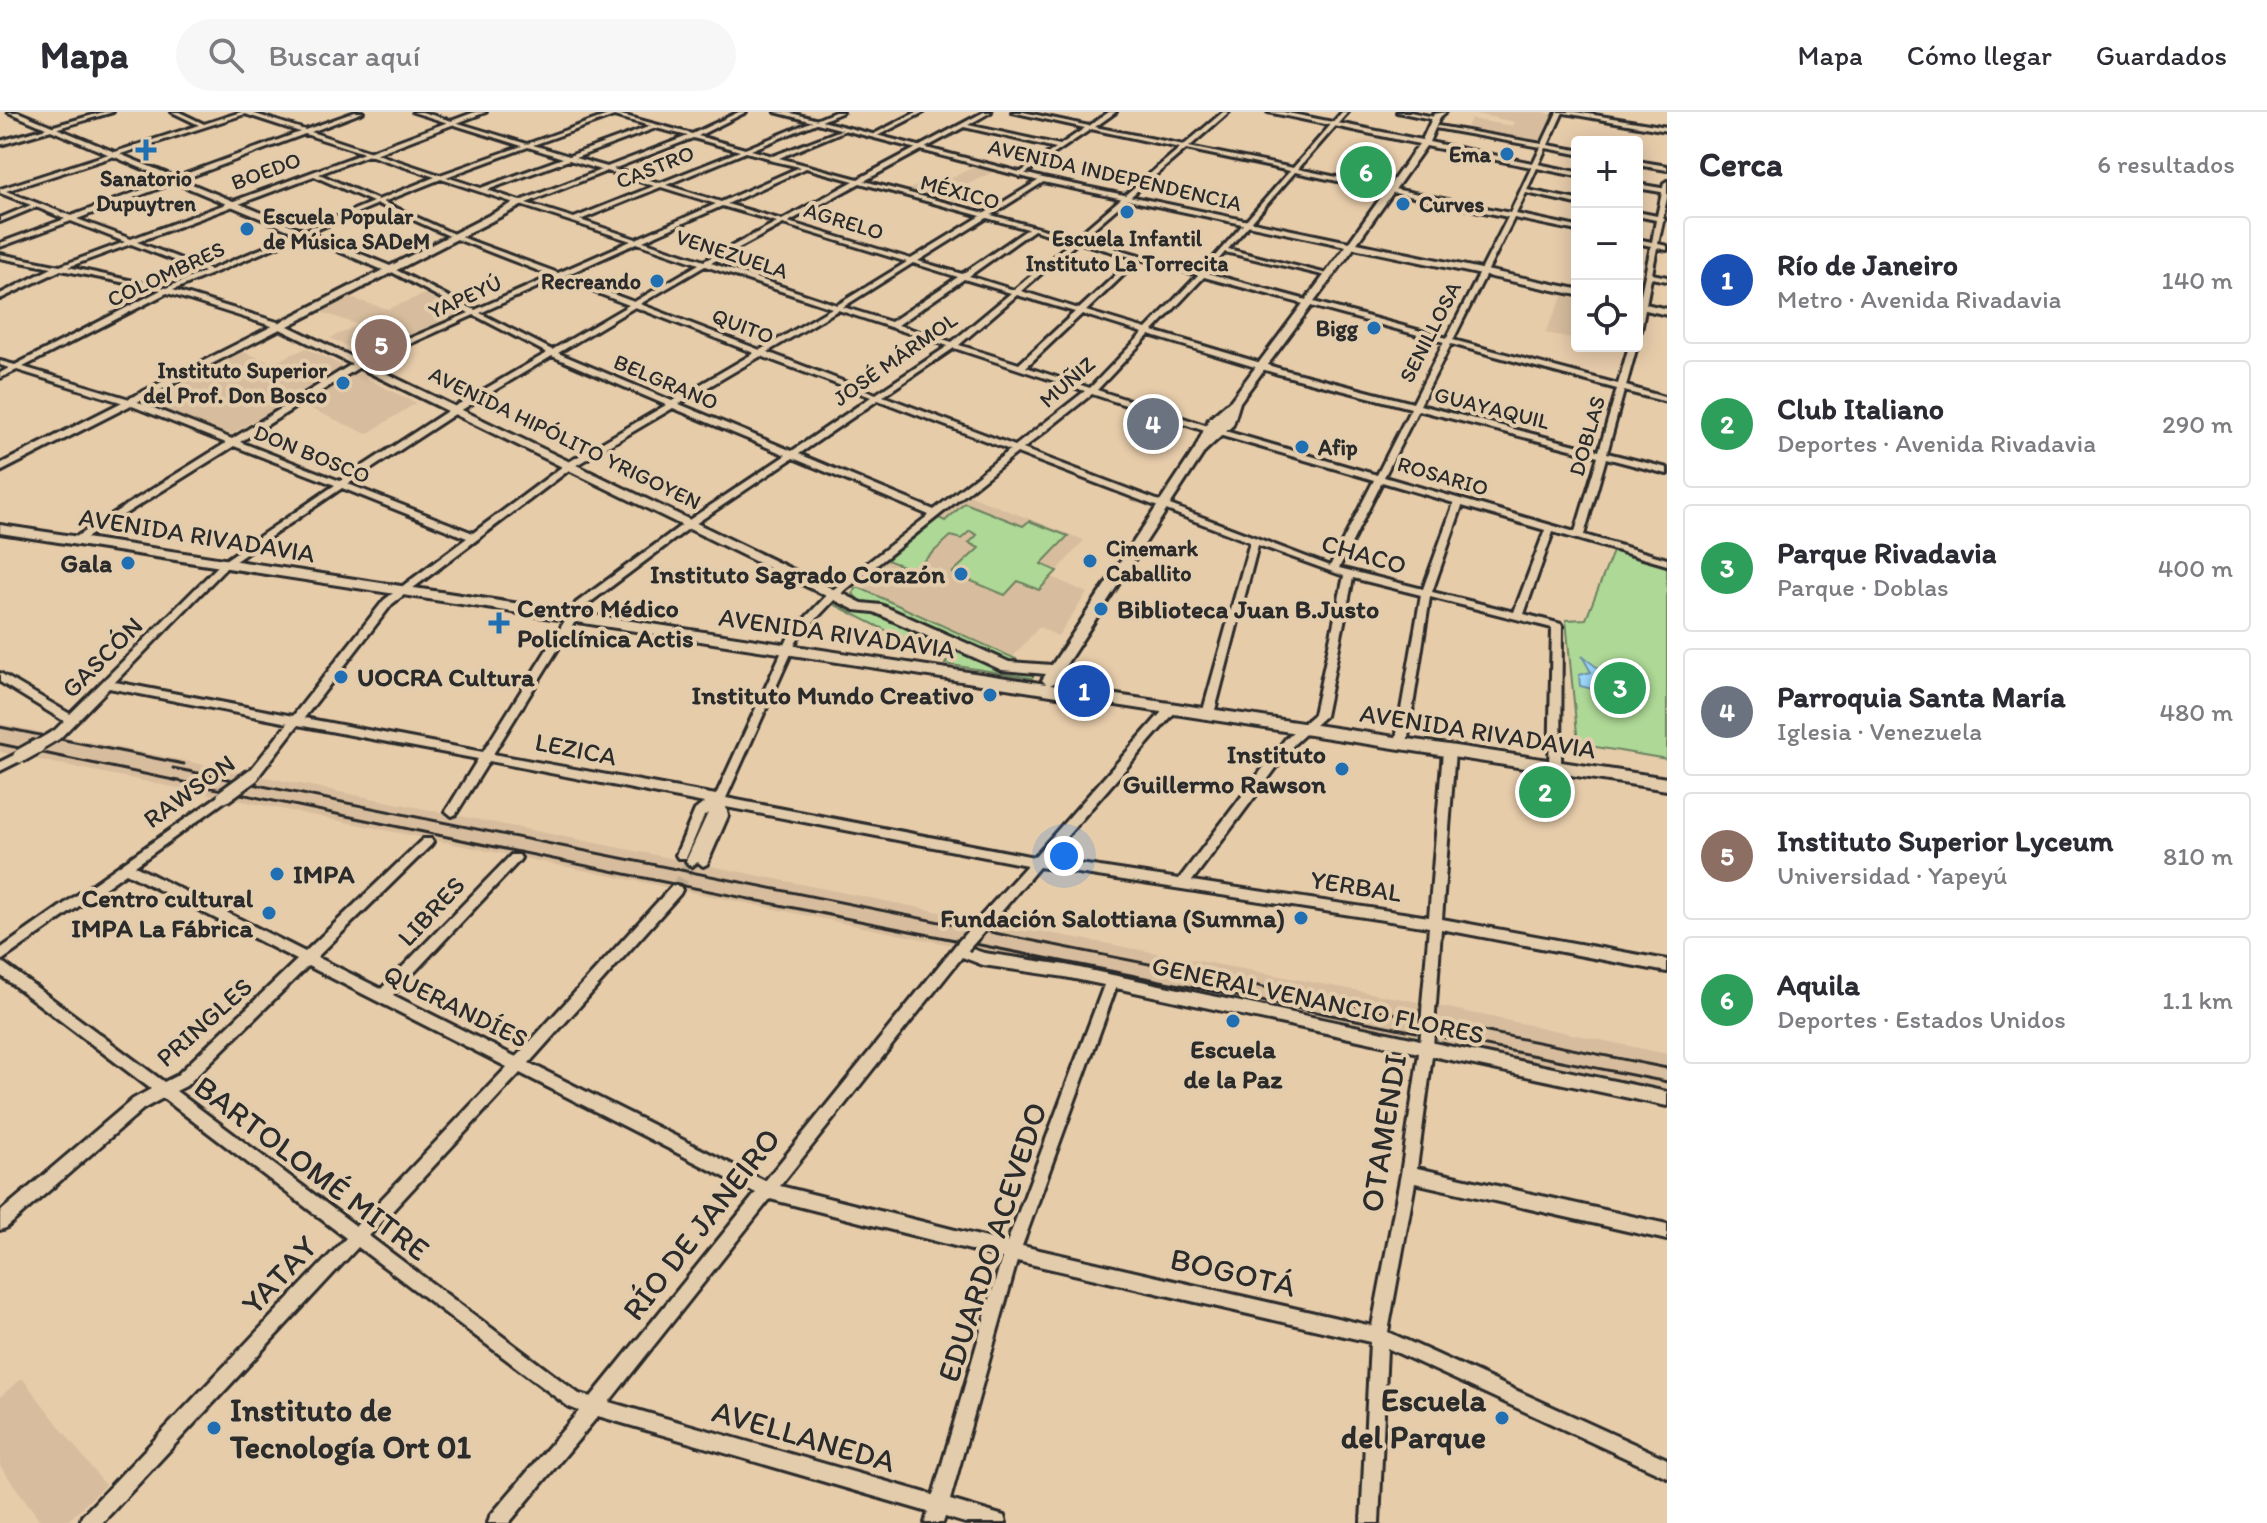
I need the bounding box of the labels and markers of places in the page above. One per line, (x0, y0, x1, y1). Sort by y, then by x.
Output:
marker: Sanatorio Dupuytren (135, 139, 157, 161)
place label: Ema (1449, 141, 1492, 168)
pin: 6 (1340, 142, 1392, 202)
marker: Ema (1498, 145, 1516, 163)
place label: Sanatorio Dupuytren (96, 165, 196, 217)
place label: Curves (1419, 191, 1484, 218)
marker: Curves (1394, 195, 1412, 213)
place label: Escuela Popular de Música SADeM (263, 203, 430, 255)
marker: Escuela Infantil Instituto La Torrecita (1118, 203, 1136, 221)
marker: Escuela Popular de Música SADeM (238, 220, 256, 238)
place label: Escuela Infantil Instituto La Torrecita (1026, 225, 1229, 277)
place label: Recreando (541, 268, 641, 295)
marker: Recreando (648, 272, 666, 290)
pin: 5 (355, 315, 407, 375)
place label: Bigg (1316, 315, 1359, 342)
marker: Bigg (1365, 319, 1383, 337)
place label: Instituto Superior del Prof. Don Bosco (143, 357, 328, 409)
marker: Instituto Superior del Prof. Don Bosco (334, 374, 352, 392)
pin: 4 (1127, 394, 1179, 454)
place label: Afip (1317, 434, 1358, 461)
marker: Afip (1293, 438, 1311, 456)
place label: Cinemark Caballito (1106, 535, 1199, 587)
place label: Gala (60, 547, 112, 579)
marker: Cinemark Caballito (1081, 552, 1099, 570)
marker: Gala (119, 554, 137, 572)
place label: Instituto Sagrado Corazón (650, 558, 945, 590)
marker: Instituto Sagrado Corazón (952, 565, 970, 583)
place label: Centro Médico Policlínica Actis (517, 592, 694, 654)
place label: Biblioteca Juan B.Justo (1117, 593, 1379, 625)
marker: Biblioteca Juan B.Justo (1092, 600, 1110, 618)
marker: Centro Médico Policlínica Actis (488, 612, 510, 634)
pin: 3 (1594, 658, 1646, 718)
place label: UOCRA Cultura (357, 661, 535, 693)
pin: 1 (1058, 661, 1110, 721)
marker: UOCRA Cultura (332, 668, 350, 686)
place label: Instituto Mundo Creativo (692, 679, 974, 711)
marker: Instituto Mundo Creativo (981, 686, 999, 704)
place label: Instituto Guillermo Rawson (1123, 738, 1326, 800)
marker: Instituto Guillermo Rawson (1333, 760, 1351, 778)
pin: 2 (1519, 762, 1571, 822)
place label: IMPA (293, 858, 355, 890)
marker: IMPA (268, 865, 286, 883)
place label: Centro cultural IMPA La Fábrica (71, 882, 254, 944)
place label: Fundación Salottiana (Summa) (940, 902, 1285, 934)
marker: Centro cultural IMPA La Fábrica (260, 904, 278, 922)
marker: Fundación Salottiana (Summa) (1292, 909, 1310, 927)
marker: Escuela de la Paz (1224, 1012, 1242, 1030)
place label: Escuela de la Paz (1184, 1033, 1283, 1095)
place label: Escuela del Parque (1341, 1381, 1486, 1456)
place label: Instituto de Tecnología Ort 01 (229, 1391, 471, 1466)
marker: Escuela del Parque (1493, 1409, 1511, 1427)
marker: Instituto de Tecnología Ort 01 (205, 1419, 223, 1437)

